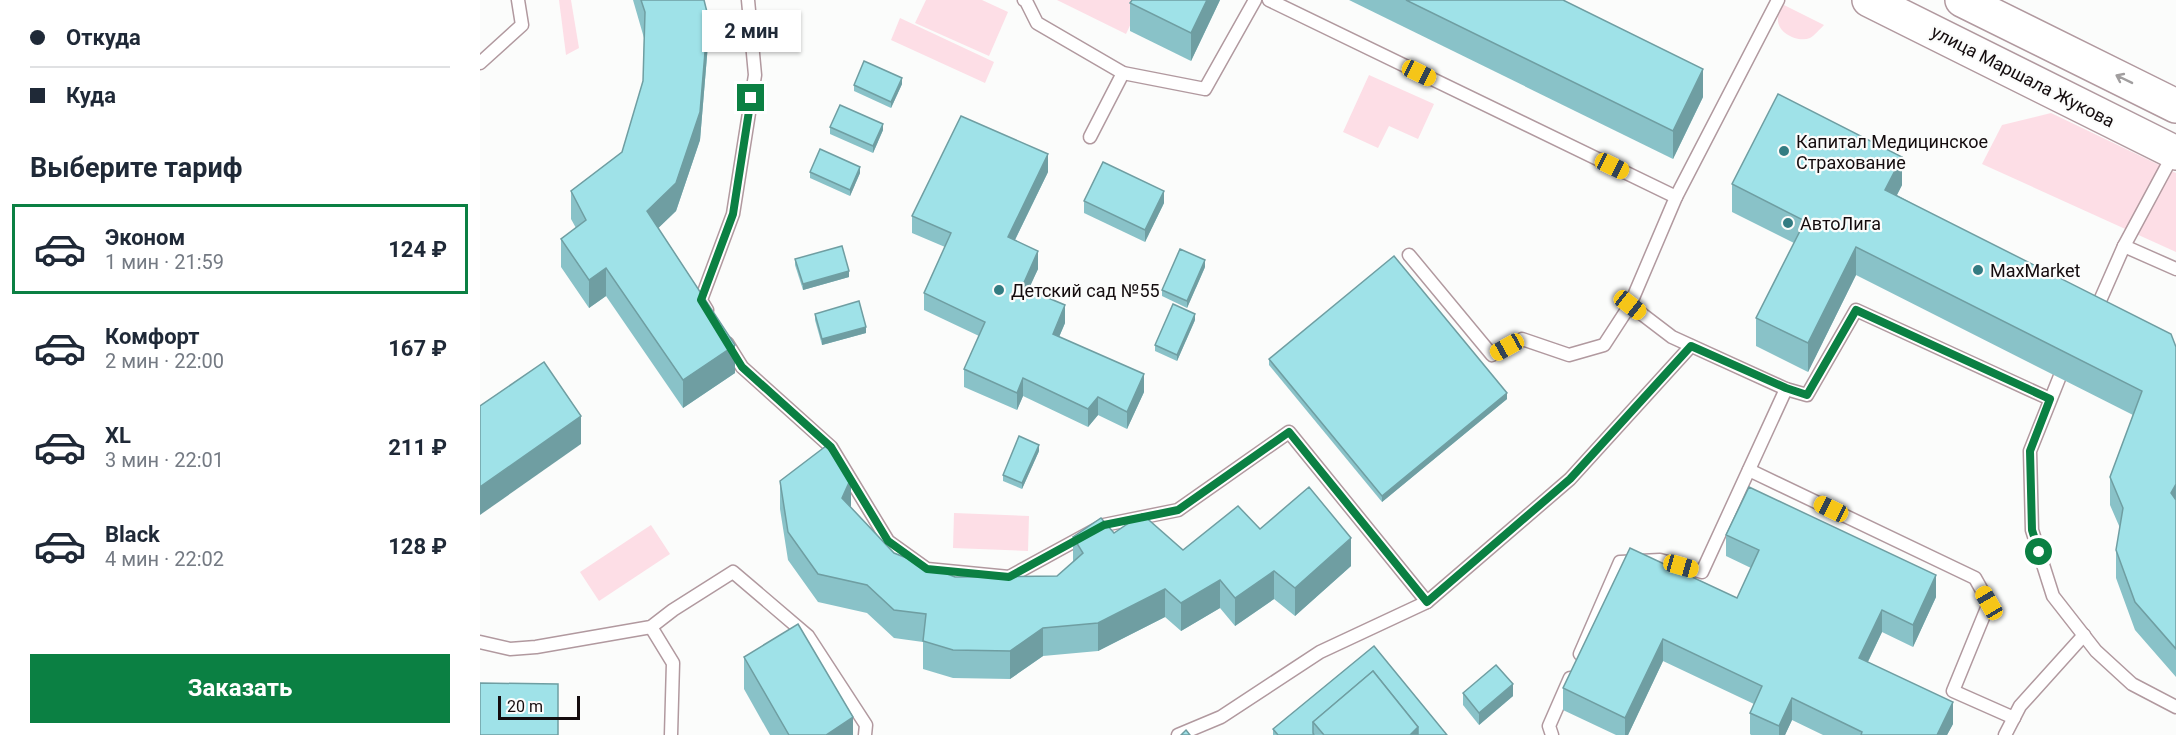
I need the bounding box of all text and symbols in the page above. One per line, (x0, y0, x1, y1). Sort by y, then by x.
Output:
callout: 2 мин (702, 11, 800, 53)
text: 2 мин (724, 19, 779, 43)
street label: улица Маршала Жукова (1928, 21, 2118, 131)
text: Откуда (66, 25, 141, 50)
car (1399, 57, 1439, 89)
one-way arrow (2115, 73, 2133, 85)
text: Куда (66, 83, 116, 108)
route end (737, 84, 764, 111)
place label: Капитал Медицинское Страхование (1796, 131, 1988, 173)
marker: Капитал Медицинское Страхование (1777, 144, 1791, 158)
car (1592, 150, 1632, 182)
text: Выберите тариф (30, 152, 242, 184)
place label: АвтоЛига (1800, 213, 1881, 234)
marker: АвтоЛига (1781, 216, 1795, 230)
icon: car (33, 222, 87, 276)
text: Эконом (105, 225, 185, 250)
text: 124 ₽ (388, 237, 447, 262)
text: 1 мин · 21:59 (105, 250, 224, 274)
place label: MaxMarket (1990, 260, 2081, 281)
marker: MaxMarket (1971, 263, 1985, 277)
place label: Детский сад №55 (1011, 280, 1160, 301)
marker: Детский сад №55 (992, 283, 1006, 297)
car (1610, 287, 1650, 323)
icon: car (33, 321, 87, 375)
text: Комфорт (105, 324, 200, 349)
car (1487, 330, 1527, 364)
text: 167 ₽ (388, 336, 447, 361)
text: 2 мин · 22:00 (105, 349, 224, 373)
icon: car (33, 420, 87, 474)
text: XL (105, 423, 131, 448)
text: 211 ₽ (388, 435, 447, 460)
text: 3 мин · 22:01 (105, 448, 224, 472)
car (1811, 493, 1851, 525)
icon: car (33, 519, 87, 573)
text: Black (105, 522, 160, 547)
text: 128 ₽ (388, 534, 447, 559)
route start (2025, 538, 2052, 565)
text: 4 мин · 22:02 (105, 547, 224, 571)
car (1661, 552, 1701, 580)
car (1972, 583, 2006, 623)
button: Заказать (30, 654, 450, 723)
scale bar (498, 693, 580, 720)
text: 20 m (507, 697, 543, 716)

